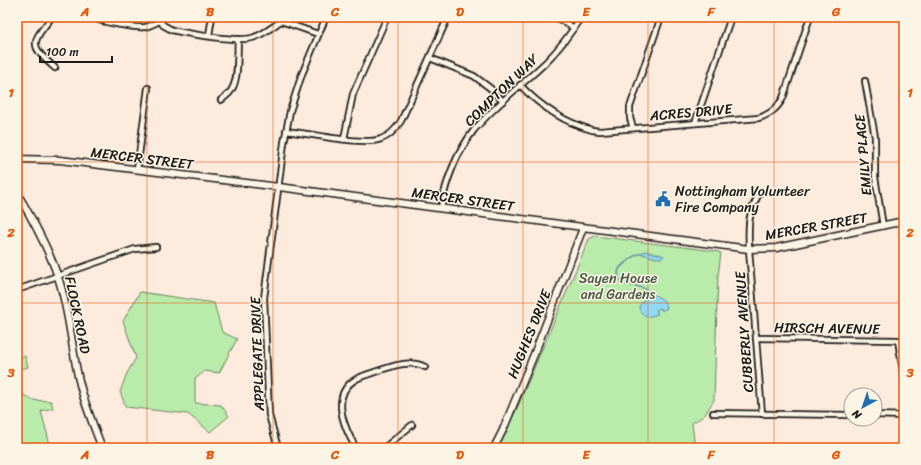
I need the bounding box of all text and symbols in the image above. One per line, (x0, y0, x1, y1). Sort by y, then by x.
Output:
text: A (80, 0, 89, 23)
text: B (206, 0, 215, 23)
text: C (330, 0, 340, 23)
text: D (456, 0, 464, 23)
text: E (582, 0, 591, 23)
text: F (706, 0, 715, 23)
text: G (831, 0, 841, 23)
scale bar (40, 38, 112, 64)
text: 100 m (46, 41, 79, 63)
street label: COMPTON WAY (458, 47, 546, 133)
text: 1 (8, 81, 14, 104)
text: 1 (907, 81, 913, 104)
street label: ACRES DRIVE (648, 96, 734, 129)
street label: EMILY PLACE (847, 112, 880, 197)
street label: MERCER STREET (89, 140, 196, 177)
place label: Nottingham Volunteer Fire Company (675, 179, 811, 220)
street label: MERCER STREET (410, 180, 517, 219)
public building icon: Nottingham Volunteer Fire Company (654, 190, 672, 208)
street label: MERCER STREET (763, 205, 871, 248)
text: 2 (6, 221, 15, 244)
text: 2 (905, 221, 914, 244)
park label: Sayen House and Gardens (579, 266, 657, 307)
street label: CUBBERLY AVENUE (728, 269, 761, 393)
street label: FLOCK ROAD (57, 274, 98, 357)
street label: HUGHES DRIVE (500, 285, 559, 383)
street label: APPLEGATE DRIVE (243, 295, 272, 412)
street label: HIRSCH AVENUE (774, 315, 881, 342)
text: 3 (6, 361, 15, 384)
text: 3 (905, 361, 914, 384)
north arrow (843, 387, 883, 427)
text: N (848, 404, 867, 425)
text: A (80, 443, 89, 465)
text: B (206, 443, 215, 465)
text: C (330, 443, 340, 465)
text: D (456, 443, 464, 465)
text: E (582, 443, 591, 465)
text: F (706, 443, 715, 465)
text: G (831, 443, 841, 465)

